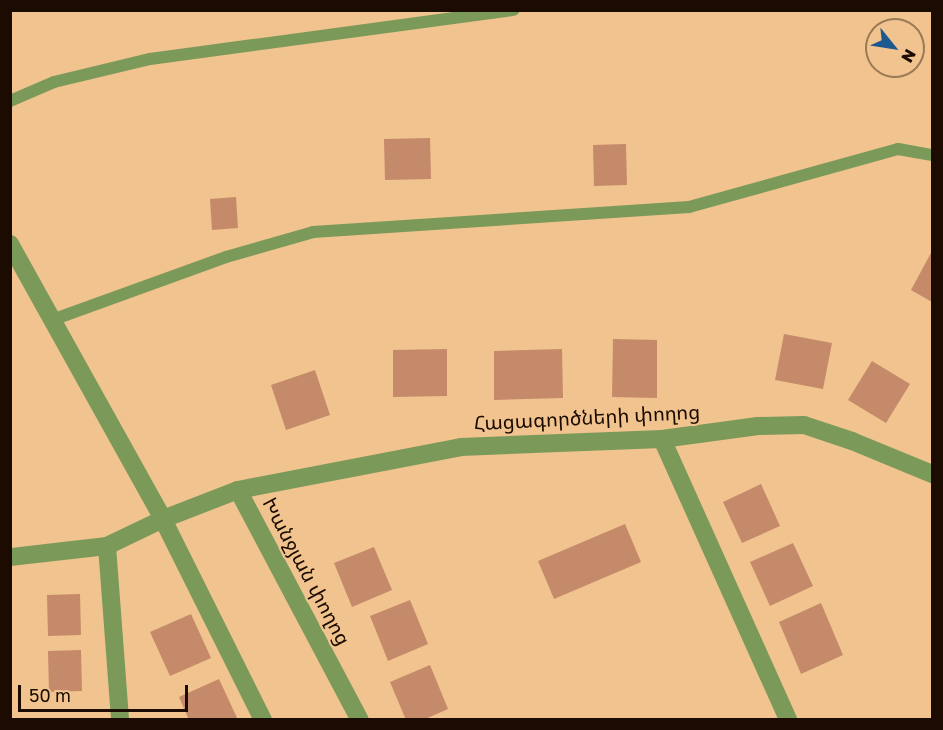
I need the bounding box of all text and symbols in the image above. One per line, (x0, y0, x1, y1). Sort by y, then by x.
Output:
north arrow (865, 18, 925, 78)
text: N (897, 46, 921, 66)
street label: Հացագործների փողոց (473, 399, 701, 435)
street label: Խանջյան փողոց (258, 493, 356, 649)
scale bar (21, 673, 190, 711)
text: 50 m (29, 684, 71, 706)

